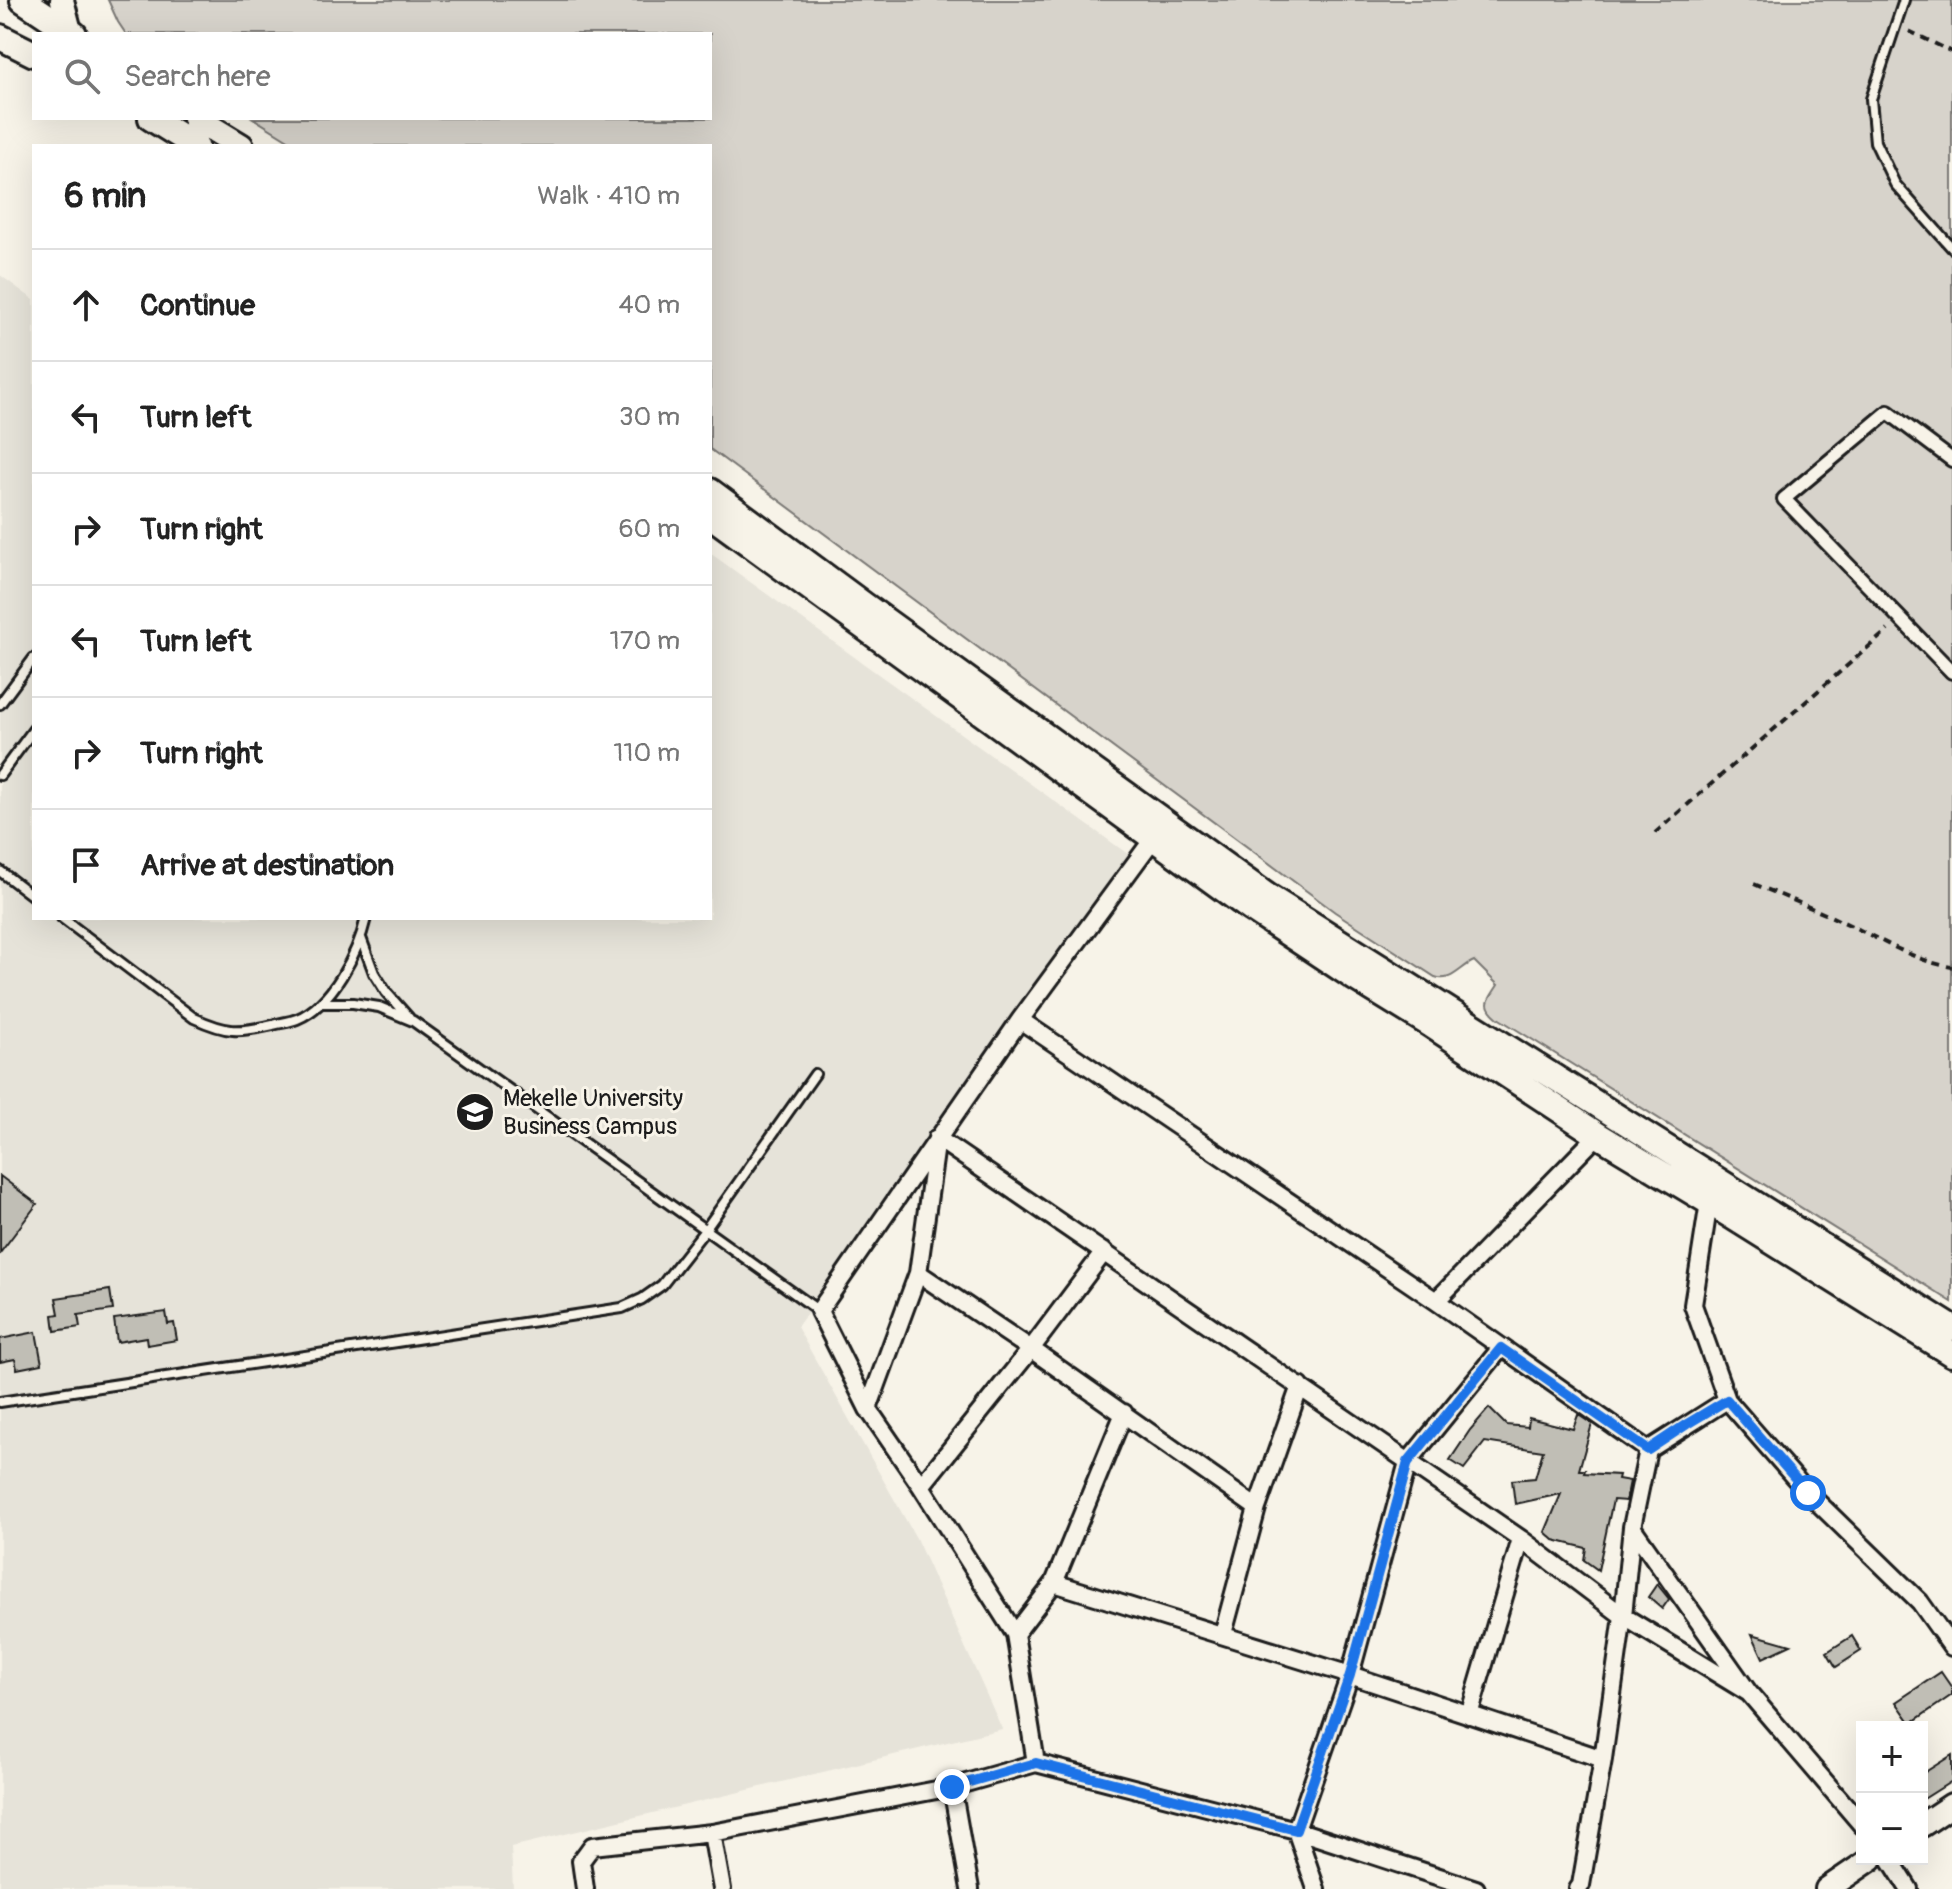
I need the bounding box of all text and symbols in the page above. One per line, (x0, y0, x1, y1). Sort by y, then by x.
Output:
search box (32, 32, 712, 120)
icon: search (60, 54, 104, 98)
text: Search here (124, 58, 271, 95)
text: 6 min (64, 175, 146, 218)
text: Walk · 410 m (537, 180, 680, 212)
icon: ahead (64, 283, 108, 327)
text: Continue (140, 287, 255, 324)
text: 40 m (618, 289, 680, 321)
icon: left (64, 395, 108, 439)
text: Turn left (140, 399, 251, 436)
text: 30 m (619, 401, 680, 433)
icon: right (64, 507, 108, 551)
text: Turn right (140, 511, 263, 548)
text: 60 m (618, 513, 680, 545)
icon: left (64, 619, 108, 663)
text: Turn left (140, 623, 251, 660)
text: 170 m (610, 625, 680, 657)
icon: right (64, 731, 108, 775)
text: Turn right (140, 735, 263, 772)
text: 110 m (613, 737, 680, 769)
icon: arrive (64, 843, 108, 887)
text: Arrive at destination (140, 847, 394, 884)
place label: Mekelle University Business Campus (503, 1084, 683, 1141)
school or university icon: Mekelle University Business Campus (454, 1091, 496, 1133)
route start (1790, 1475, 1826, 1511)
map controls (1856, 1721, 1928, 1865)
button: + (1856, 1721, 1928, 1793)
route end (934, 1769, 970, 1805)
button: − (1856, 1793, 1928, 1865)

